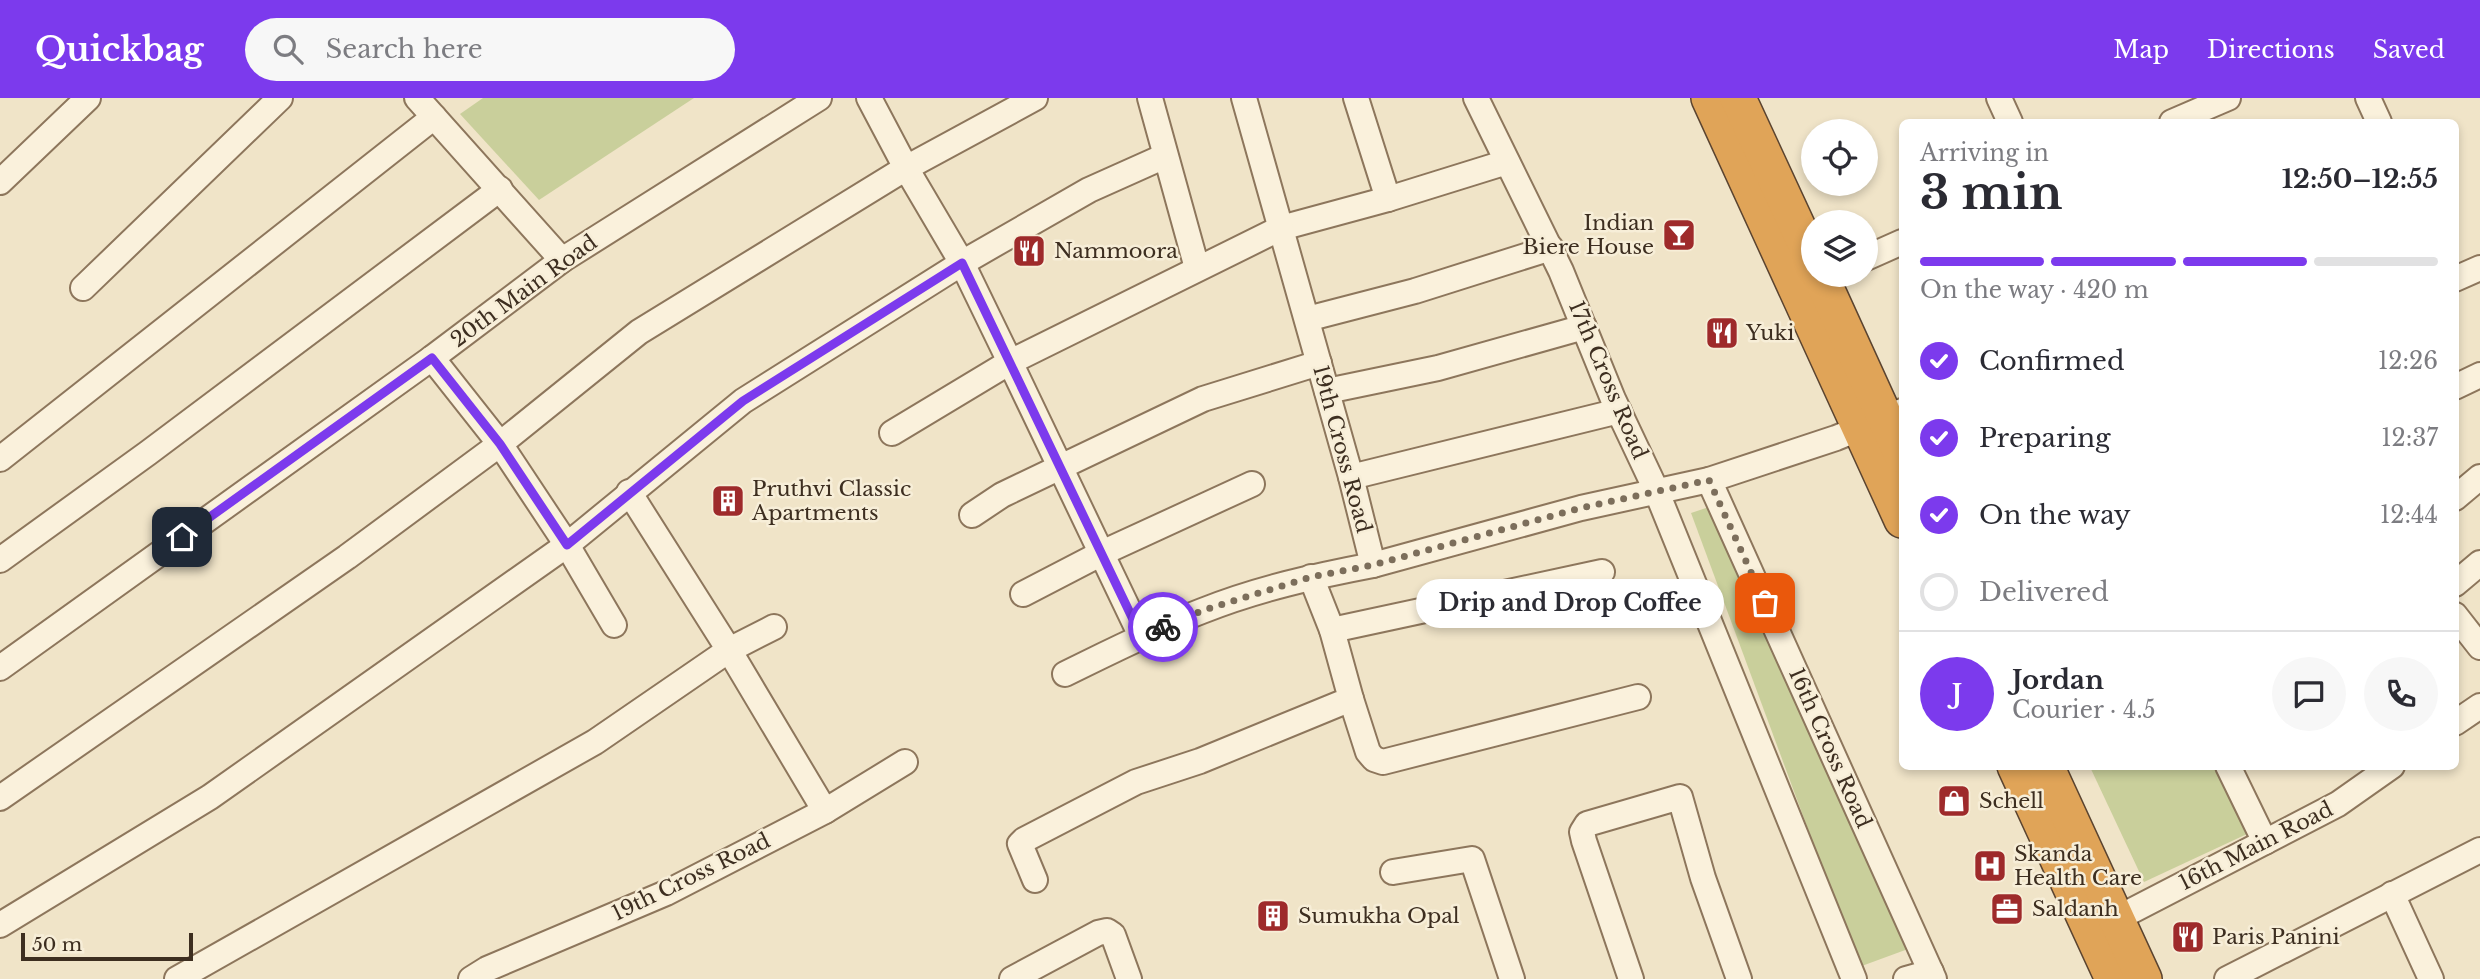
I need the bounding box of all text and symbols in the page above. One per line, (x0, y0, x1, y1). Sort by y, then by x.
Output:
search box (245, 18, 735, 81)
text: Quickbag (35, 29, 203, 70)
icon: search (269, 30, 307, 68)
text: Search here (325, 33, 483, 65)
text: Map (2113, 35, 2169, 64)
text: Directions (2207, 35, 2335, 64)
text: Saved (2373, 35, 2445, 64)
map controls (1801, 119, 1878, 287)
button: locate (1801, 119, 1878, 196)
text: Arriving in (1920, 139, 2049, 167)
text: 12:50–12:55 (2282, 163, 2438, 195)
text: 3 min (1920, 164, 2062, 221)
place label: Indian Biere House (1523, 210, 1654, 260)
button: layers (1801, 210, 1878, 287)
bar icon: Indian Biere House (1660, 216, 1698, 254)
street label: 20th Main Road (446, 229, 602, 353)
restaurant icon: Nammoora (1010, 232, 1048, 270)
place label: Nammoora (1054, 238, 1178, 264)
text: On the way · 420 m (1920, 276, 2149, 304)
street label: 17th Cross Road (1563, 297, 1653, 463)
restaurant icon: Yuki (1703, 314, 1741, 352)
place label: Yuki (1745, 320, 1794, 346)
icon: check (1920, 342, 1958, 380)
text: Confirmed (1979, 345, 2124, 377)
text: 12:26 (2378, 347, 2438, 375)
street label: 19th Cross Road (1307, 362, 1377, 536)
icon: check (1920, 419, 1958, 457)
text: Preparing (1979, 422, 2111, 454)
text: 12:37 (2381, 424, 2438, 452)
place label: Pruthvi Classic Apartments (751, 476, 911, 526)
building icon: Pruthvi Classic Apartments (709, 482, 747, 520)
icon: check (1920, 496, 1958, 534)
text: On the way (1979, 499, 2131, 531)
text: 12:44 (2380, 501, 2438, 529)
pin (152, 507, 212, 567)
icon: home (163, 518, 201, 556)
pin (1735, 573, 1795, 633)
text: Delivered (1979, 576, 2109, 608)
callout: Drip and Drop Coffee (1415, 578, 1723, 628)
icon: bag (1746, 584, 1784, 622)
text: Drip and Drop Coffee (1438, 589, 1702, 617)
courier (1128, 592, 1198, 662)
icon: bike (1144, 608, 1182, 646)
button: chat (2272, 657, 2346, 731)
button: phone (2364, 657, 2438, 731)
street label: 16th Cross Road (1783, 664, 1877, 832)
text: Jordan (2012, 664, 2104, 696)
text: J (1952, 678, 1962, 710)
text: Courier · 4.5 (2012, 696, 2156, 724)
shop icon: Schell (1935, 782, 1973, 820)
place label: Schell (1979, 788, 2044, 814)
street label: 16th Main Road (2175, 796, 2337, 896)
street label: 19th Cross Road (608, 827, 774, 927)
place label: Skanda Health Care (2014, 841, 2142, 891)
hospital icon: Skanda Health Care (1971, 847, 2009, 885)
office icon: Saldanh (1988, 890, 2026, 928)
place label: Saldanh (2032, 896, 2119, 922)
building icon: Sumukha Opal (1254, 897, 1292, 935)
place label: Sumukha Opal (1298, 903, 1460, 929)
restaurant icon: Paris Panini (2169, 918, 2207, 956)
place label: Paris Panini (2212, 924, 2340, 950)
scale bar (21, 930, 192, 962)
text: 50 m (32, 933, 82, 956)

